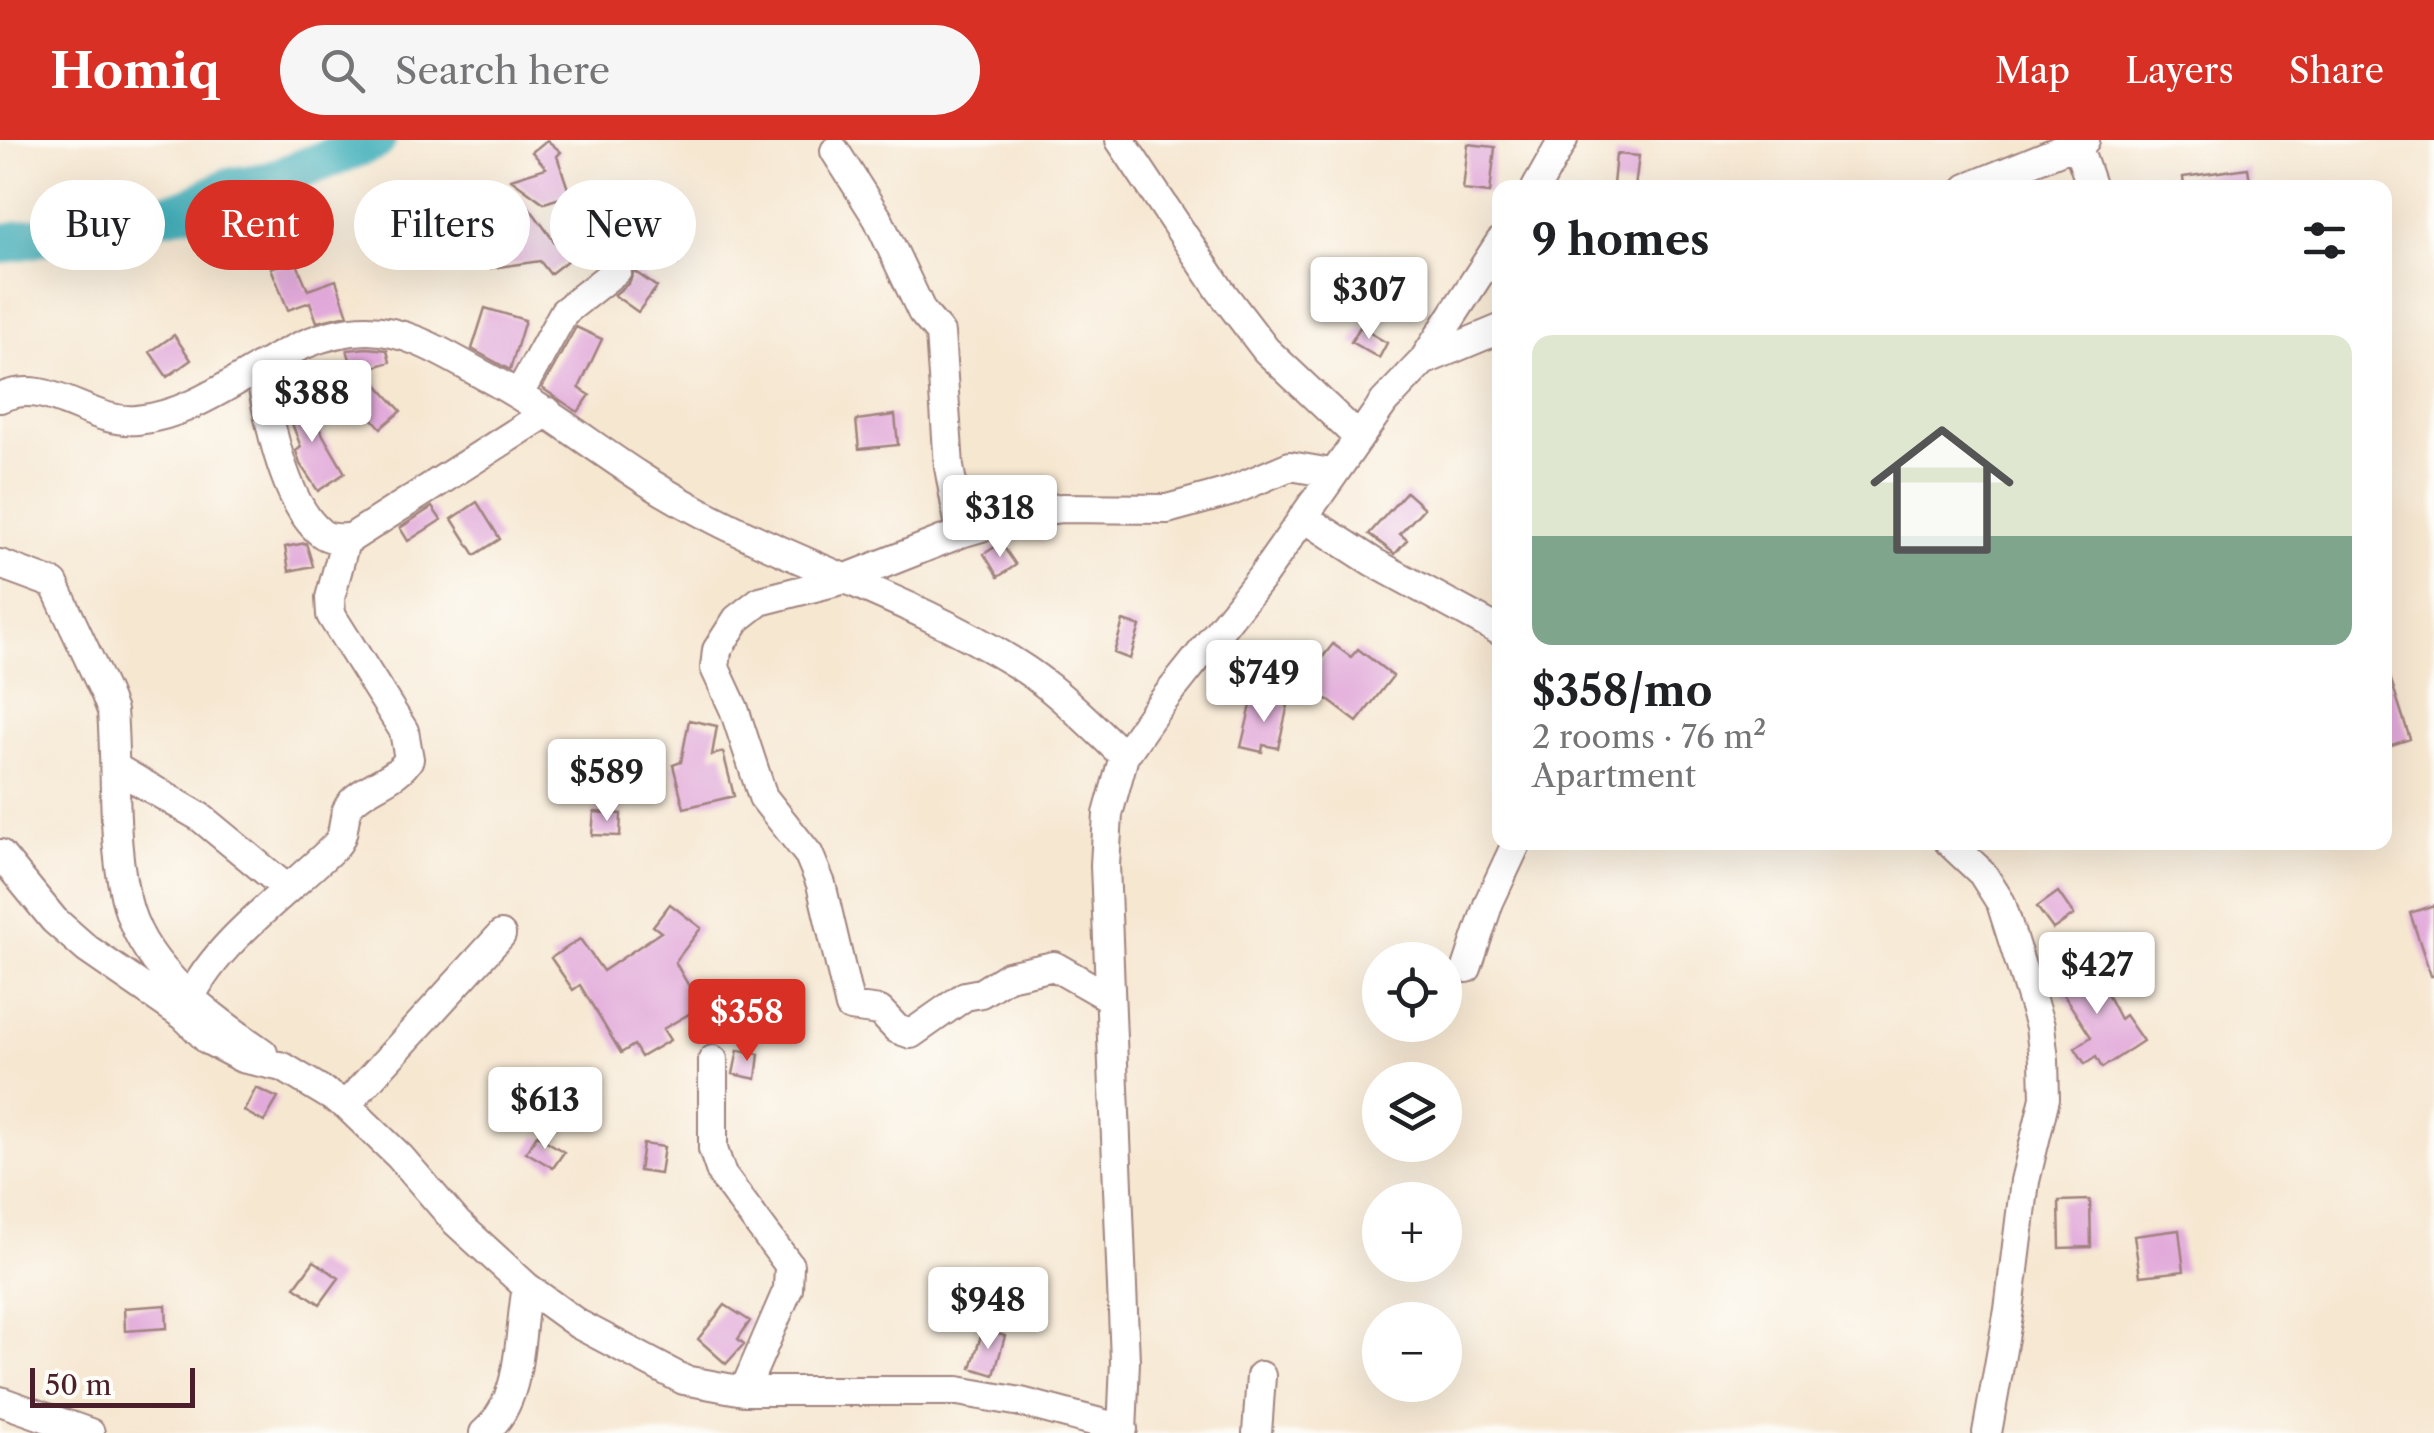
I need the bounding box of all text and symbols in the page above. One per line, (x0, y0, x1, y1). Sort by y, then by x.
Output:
search box (280, 25, 980, 115)
text: Homiq (50, 41, 220, 100)
icon: search (315, 43, 370, 98)
text: Search here (395, 47, 610, 94)
text: Map (1995, 49, 2070, 92)
text: Layers (2125, 49, 2234, 92)
text: Share (2289, 49, 2384, 92)
chip: Buy (30, 180, 165, 270)
chip: Rent (185, 180, 334, 270)
chip: Filters (354, 180, 530, 270)
chip: New (550, 180, 696, 270)
icon: filters (2297, 213, 2352, 268)
text: 9 homes (1532, 214, 1710, 266)
pin: $307 (1310, 257, 1428, 342)
text: $307 (1332, 270, 1406, 309)
pin: $388 (253, 360, 371, 445)
text: $388 (274, 373, 350, 412)
icon: home (1852, 400, 2032, 580)
pin: $318 (941, 475, 1059, 560)
text: $318 (965, 488, 1035, 527)
pin: $749 (1205, 640, 1323, 725)
text: $749 (1228, 653, 1300, 692)
text: $358/mo (1532, 665, 1713, 717)
text: 2 rooms · 76 m² (1532, 717, 1766, 756)
pin: $589 (548, 739, 666, 824)
text: $589 (570, 752, 644, 791)
text: Apartment (1532, 756, 1696, 795)
pin: $427 (2038, 932, 2156, 1017)
map controls (1362, 942, 1462, 1402)
button: locate (1362, 942, 1462, 1042)
text: $427 (2061, 945, 2133, 984)
pin: $358 (688, 979, 806, 1064)
text: $358 (710, 992, 784, 1031)
button: layers (1362, 1062, 1462, 1162)
pin: $613 (486, 1067, 604, 1152)
text: $613 (510, 1080, 580, 1119)
button: + (1362, 1182, 1462, 1282)
pin: $948 (929, 1267, 1047, 1352)
text: $948 (950, 1280, 1026, 1319)
button: − (1362, 1302, 1462, 1402)
scale bar (30, 1363, 195, 1408)
text: 50 m (45, 1368, 112, 1402)

